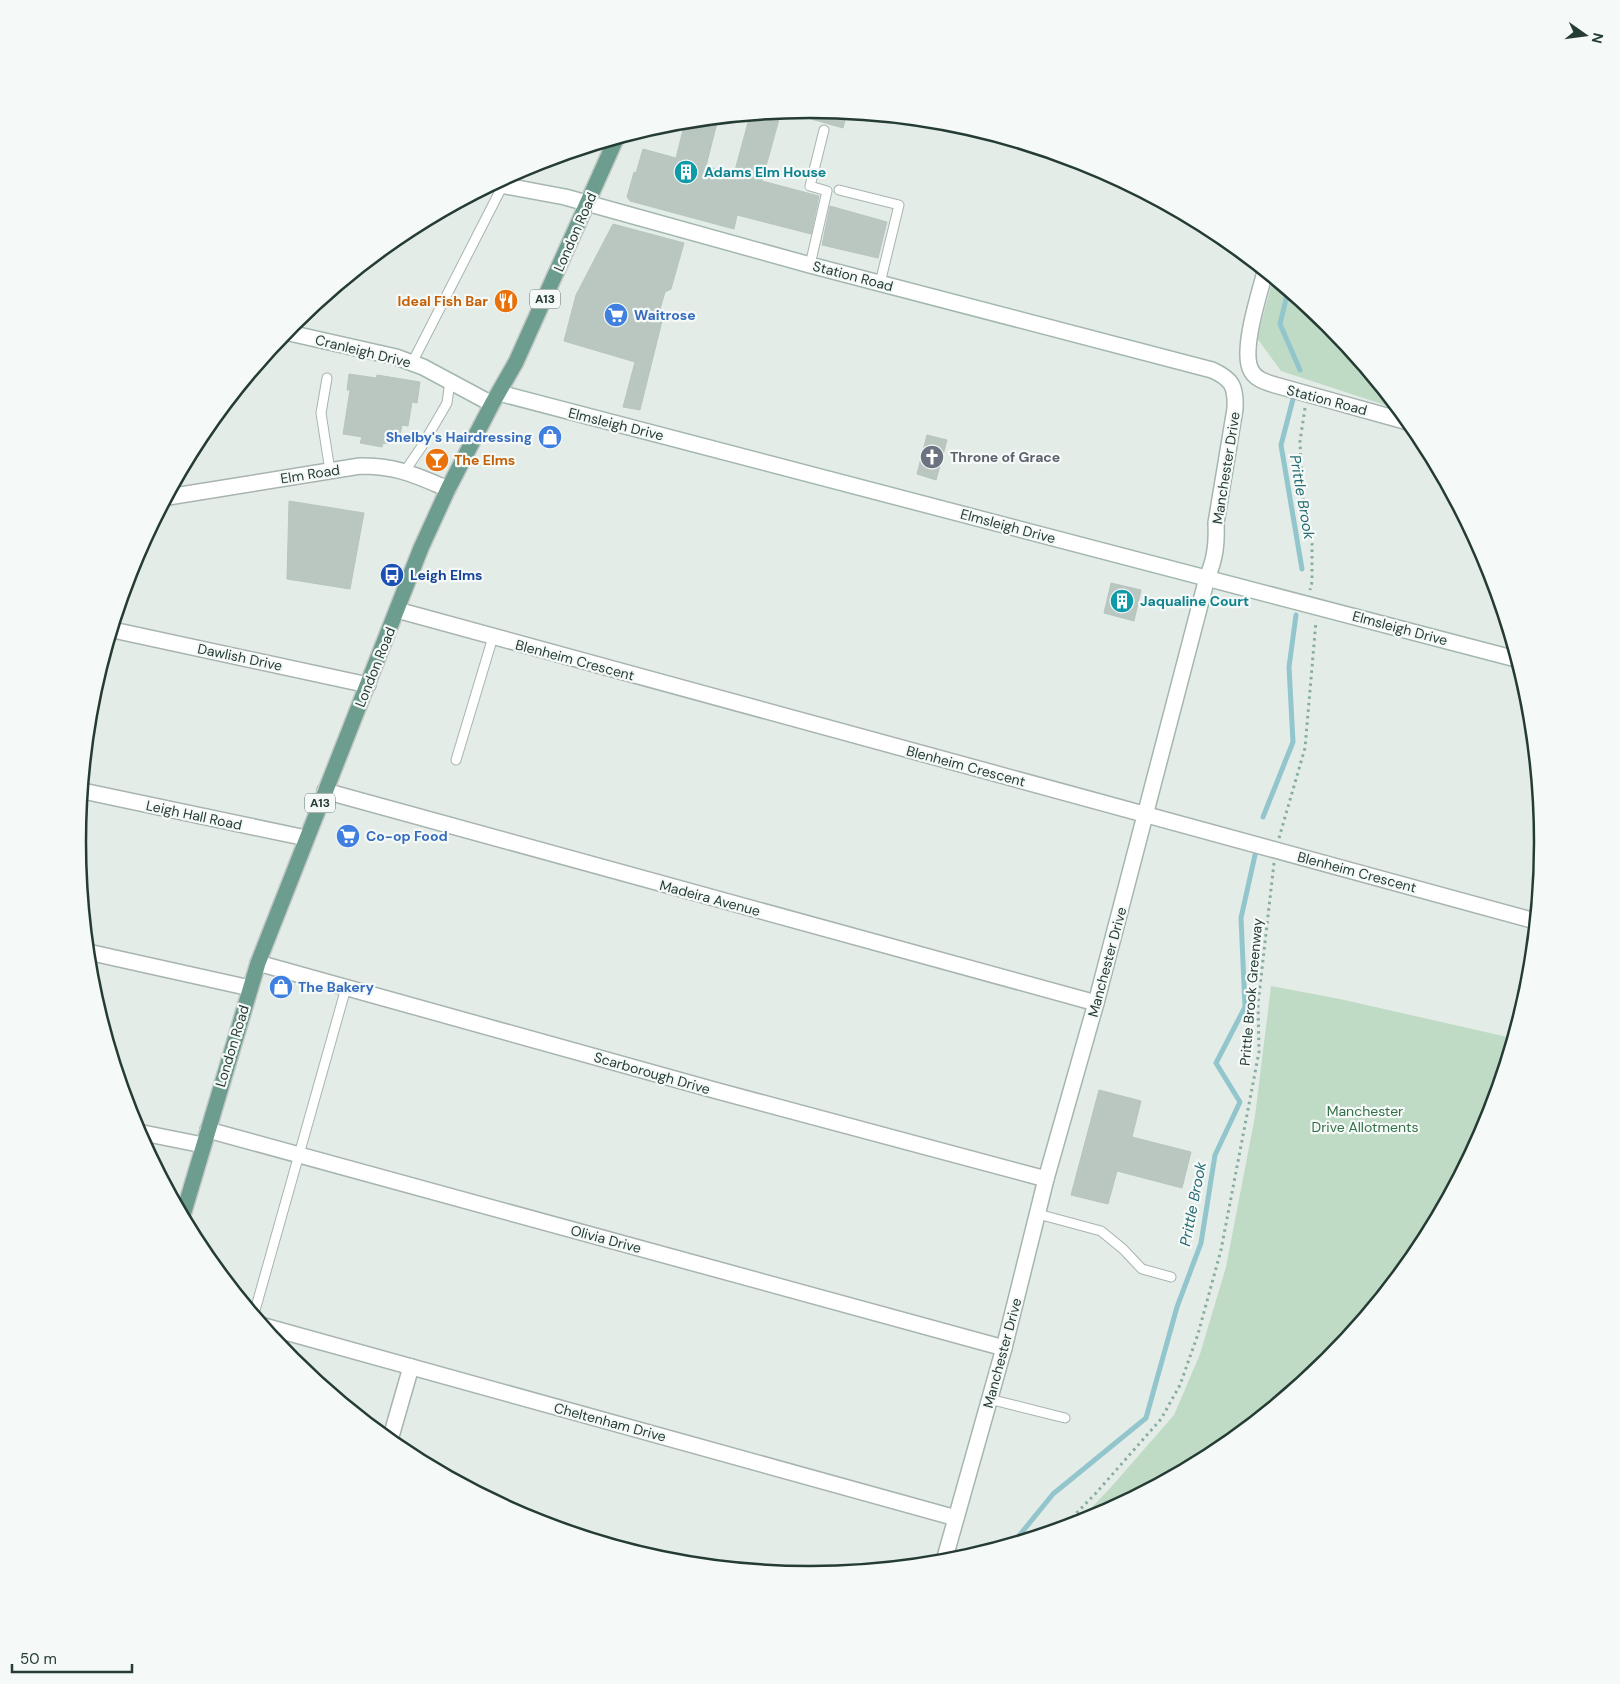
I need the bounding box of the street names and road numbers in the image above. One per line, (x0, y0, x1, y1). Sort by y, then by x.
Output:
street label: London Road (550, 190, 600, 274)
street label: Station Road (811, 257, 895, 295)
road number: A13 (530, 290, 560, 308)
street label: Cranleigh Drive (313, 330, 413, 372)
street label: Station Road (1285, 381, 1369, 419)
street label: Elmsleigh Drive (566, 403, 666, 445)
street label: Manchester Drive (1208, 411, 1244, 525)
street label: Elm Road (279, 460, 341, 488)
street label: Elmsleigh Drive (958, 505, 1058, 547)
street label: Elmsleigh Drive (1350, 607, 1450, 649)
street label: London Road (351, 624, 399, 710)
street label: Blenheim Crescent (513, 635, 637, 685)
street label: Dawlish Drive (196, 639, 284, 675)
street label: Blenheim Crescent (904, 741, 1028, 791)
road number: A13 (305, 794, 335, 812)
street label: Leigh Hall Road (144, 796, 244, 834)
street label: Blenheim Crescent (1295, 847, 1419, 897)
street label: Madeira Avenue (658, 876, 762, 920)
street label: Manchester Drive (1084, 905, 1130, 1019)
street label: Prittle Brook Greenway (1236, 917, 1266, 1067)
street label: London Road (211, 1003, 253, 1089)
street label: Scarborough Drive (592, 1048, 712, 1098)
street label: Olivia Drive (569, 1221, 643, 1257)
street label: Manchester Drive (979, 1296, 1025, 1410)
street label: Cheltenham Drive (552, 1398, 668, 1446)

